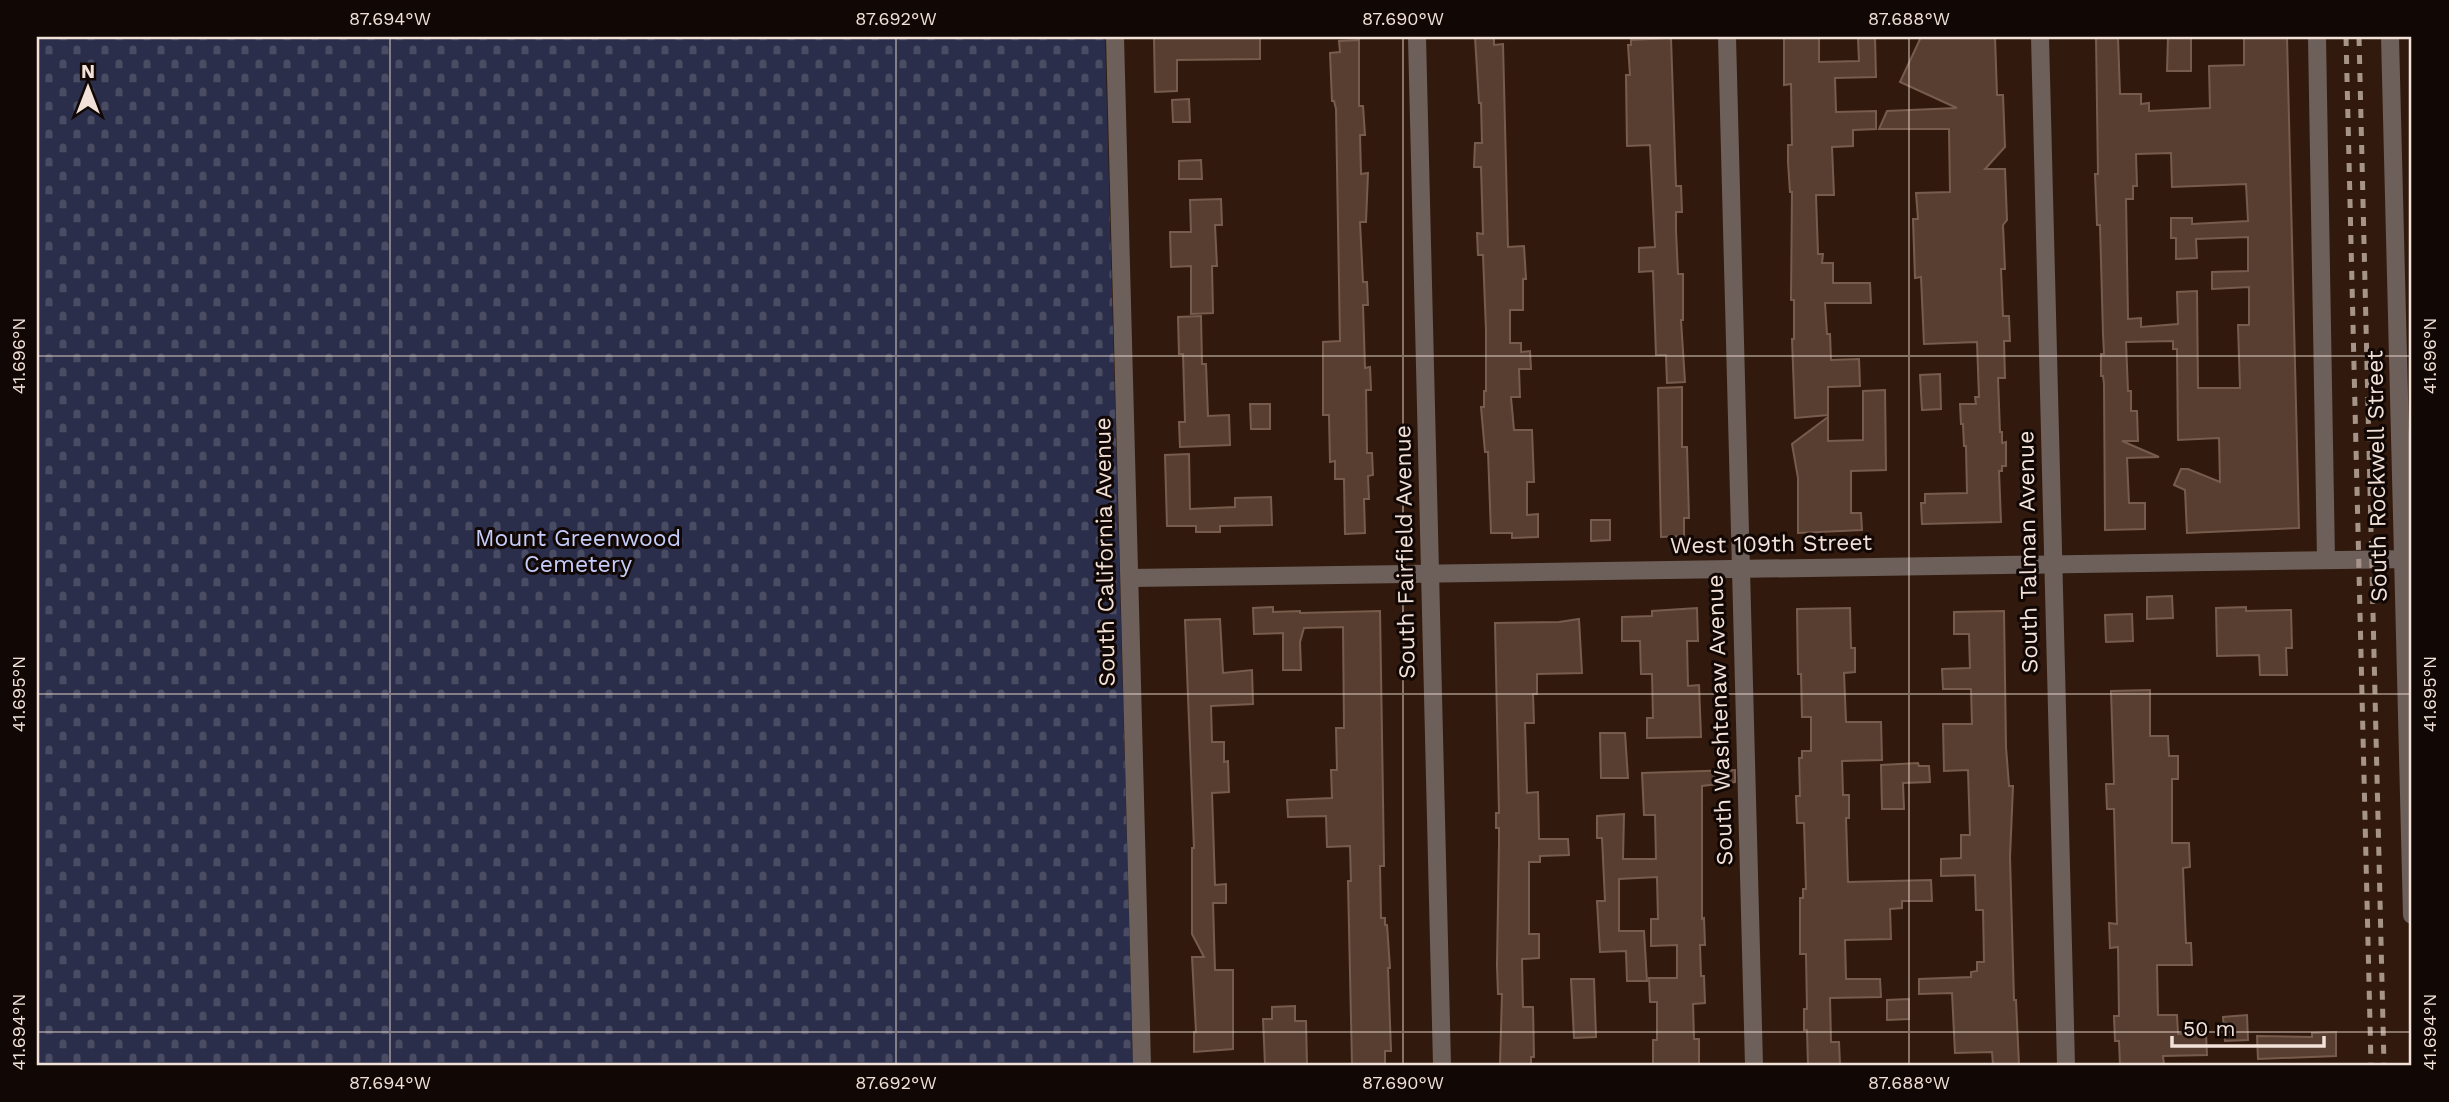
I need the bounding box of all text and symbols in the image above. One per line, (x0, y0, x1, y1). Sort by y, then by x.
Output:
text: 87.694°W (349, 8, 431, 29)
text: 87.692°W (855, 8, 937, 29)
text: 87.690°W (1362, 8, 1444, 29)
text: 87.688°W (1868, 8, 1950, 29)
north arrow (52, 52, 122, 122)
text: N (81, 60, 95, 83)
text: 41.696°N (8, 318, 29, 394)
text: 41.696°N (2419, 318, 2440, 394)
street label: South Rockwell Street (2361, 350, 2393, 602)
street label: South California Avenue (1089, 417, 1121, 687)
street label: South Fairfield Avenue (1389, 425, 1421, 679)
street label: South Talman Avenue (2012, 430, 2044, 674)
park label: Mount Greenwood Cemetery (475, 525, 681, 578)
street label: West 109th Street (1670, 529, 1873, 559)
street label: South Washtenaw Avenue (1701, 574, 1739, 866)
text: 41.695°N (8, 656, 29, 732)
text: 41.695°N (2419, 656, 2440, 732)
text: 41.694°N (8, 994, 29, 1070)
text: 41.694°N (2419, 994, 2440, 1070)
scale bar (2172, 1004, 2325, 1048)
text: 50 m (2183, 1016, 2235, 1041)
text: 87.694°W (349, 1072, 431, 1093)
text: 87.692°W (855, 1072, 937, 1093)
text: 87.690°W (1362, 1072, 1444, 1093)
text: 87.688°W (1868, 1072, 1950, 1093)

